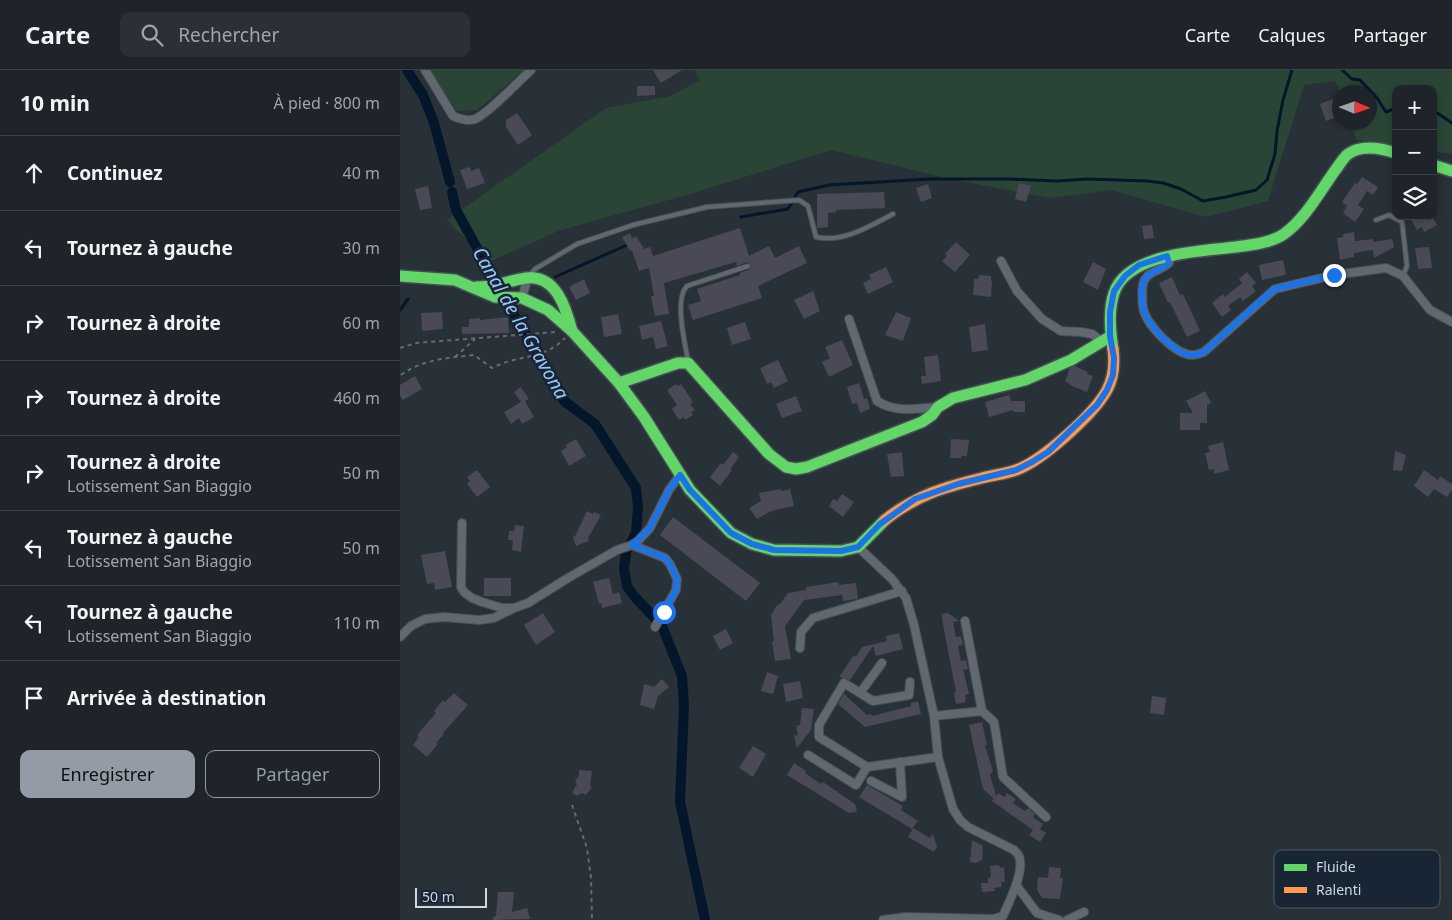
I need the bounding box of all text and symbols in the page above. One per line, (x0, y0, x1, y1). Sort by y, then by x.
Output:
search box (120, 12, 470, 57)
text: Carte (25, 18, 90, 51)
icon: search (138, 21, 166, 49)
text: Rechercher (178, 22, 279, 48)
text: Carte (1185, 23, 1230, 47)
text: Calques (1258, 23, 1325, 47)
text: Partager (1353, 23, 1427, 47)
north arrow (1332, 85, 1377, 130)
map controls (1392, 85, 1437, 220)
button: + (1392, 85, 1437, 130)
text: 10 min (20, 89, 90, 117)
text: À pied · 800 m (274, 92, 380, 114)
button: − (1392, 130, 1437, 175)
icon: ahead (20, 159, 48, 187)
text: Continuez (67, 160, 163, 186)
text: 40 m (343, 162, 380, 184)
button: layers (1392, 175, 1437, 220)
icon: left (20, 234, 48, 262)
text: Tournez à gauche (67, 235, 233, 261)
text: 30 m (343, 237, 380, 259)
water label: Canal de la Gravona (467, 242, 575, 404)
route end (1323, 264, 1346, 287)
icon: right (20, 309, 48, 337)
text: Tournez à droite (67, 310, 221, 336)
text: 60 m (343, 312, 380, 334)
icon: right (20, 384, 48, 412)
text: Tournez à droite (67, 385, 221, 411)
text: 460 m (333, 387, 380, 409)
text: Tournez à droite (67, 449, 221, 475)
icon: right (20, 459, 48, 487)
text: 50 m (343, 462, 380, 484)
text: Lotissement San Biaggio (67, 475, 252, 497)
text: Tournez à gauche (67, 524, 233, 550)
icon: left (20, 534, 48, 562)
text: 50 m (343, 537, 380, 559)
text: Lotissement San Biaggio (67, 550, 252, 572)
text: Tournez à gauche (67, 599, 233, 625)
route start (653, 601, 676, 624)
icon: left (20, 609, 48, 637)
text: 110 m (333, 612, 380, 634)
text: Lotissement San Biaggio (67, 625, 252, 647)
icon: arrive (20, 684, 48, 712)
text: Arrivée à destination (67, 685, 266, 711)
button: Enregistrer (20, 750, 195, 798)
button: Partager (205, 750, 380, 798)
legend (1274, 850, 1440, 908)
text: Fluide (1316, 857, 1356, 876)
text: Ralenti (1316, 880, 1361, 899)
scale bar (415, 885, 488, 908)
text: 50 m (422, 887, 455, 906)

